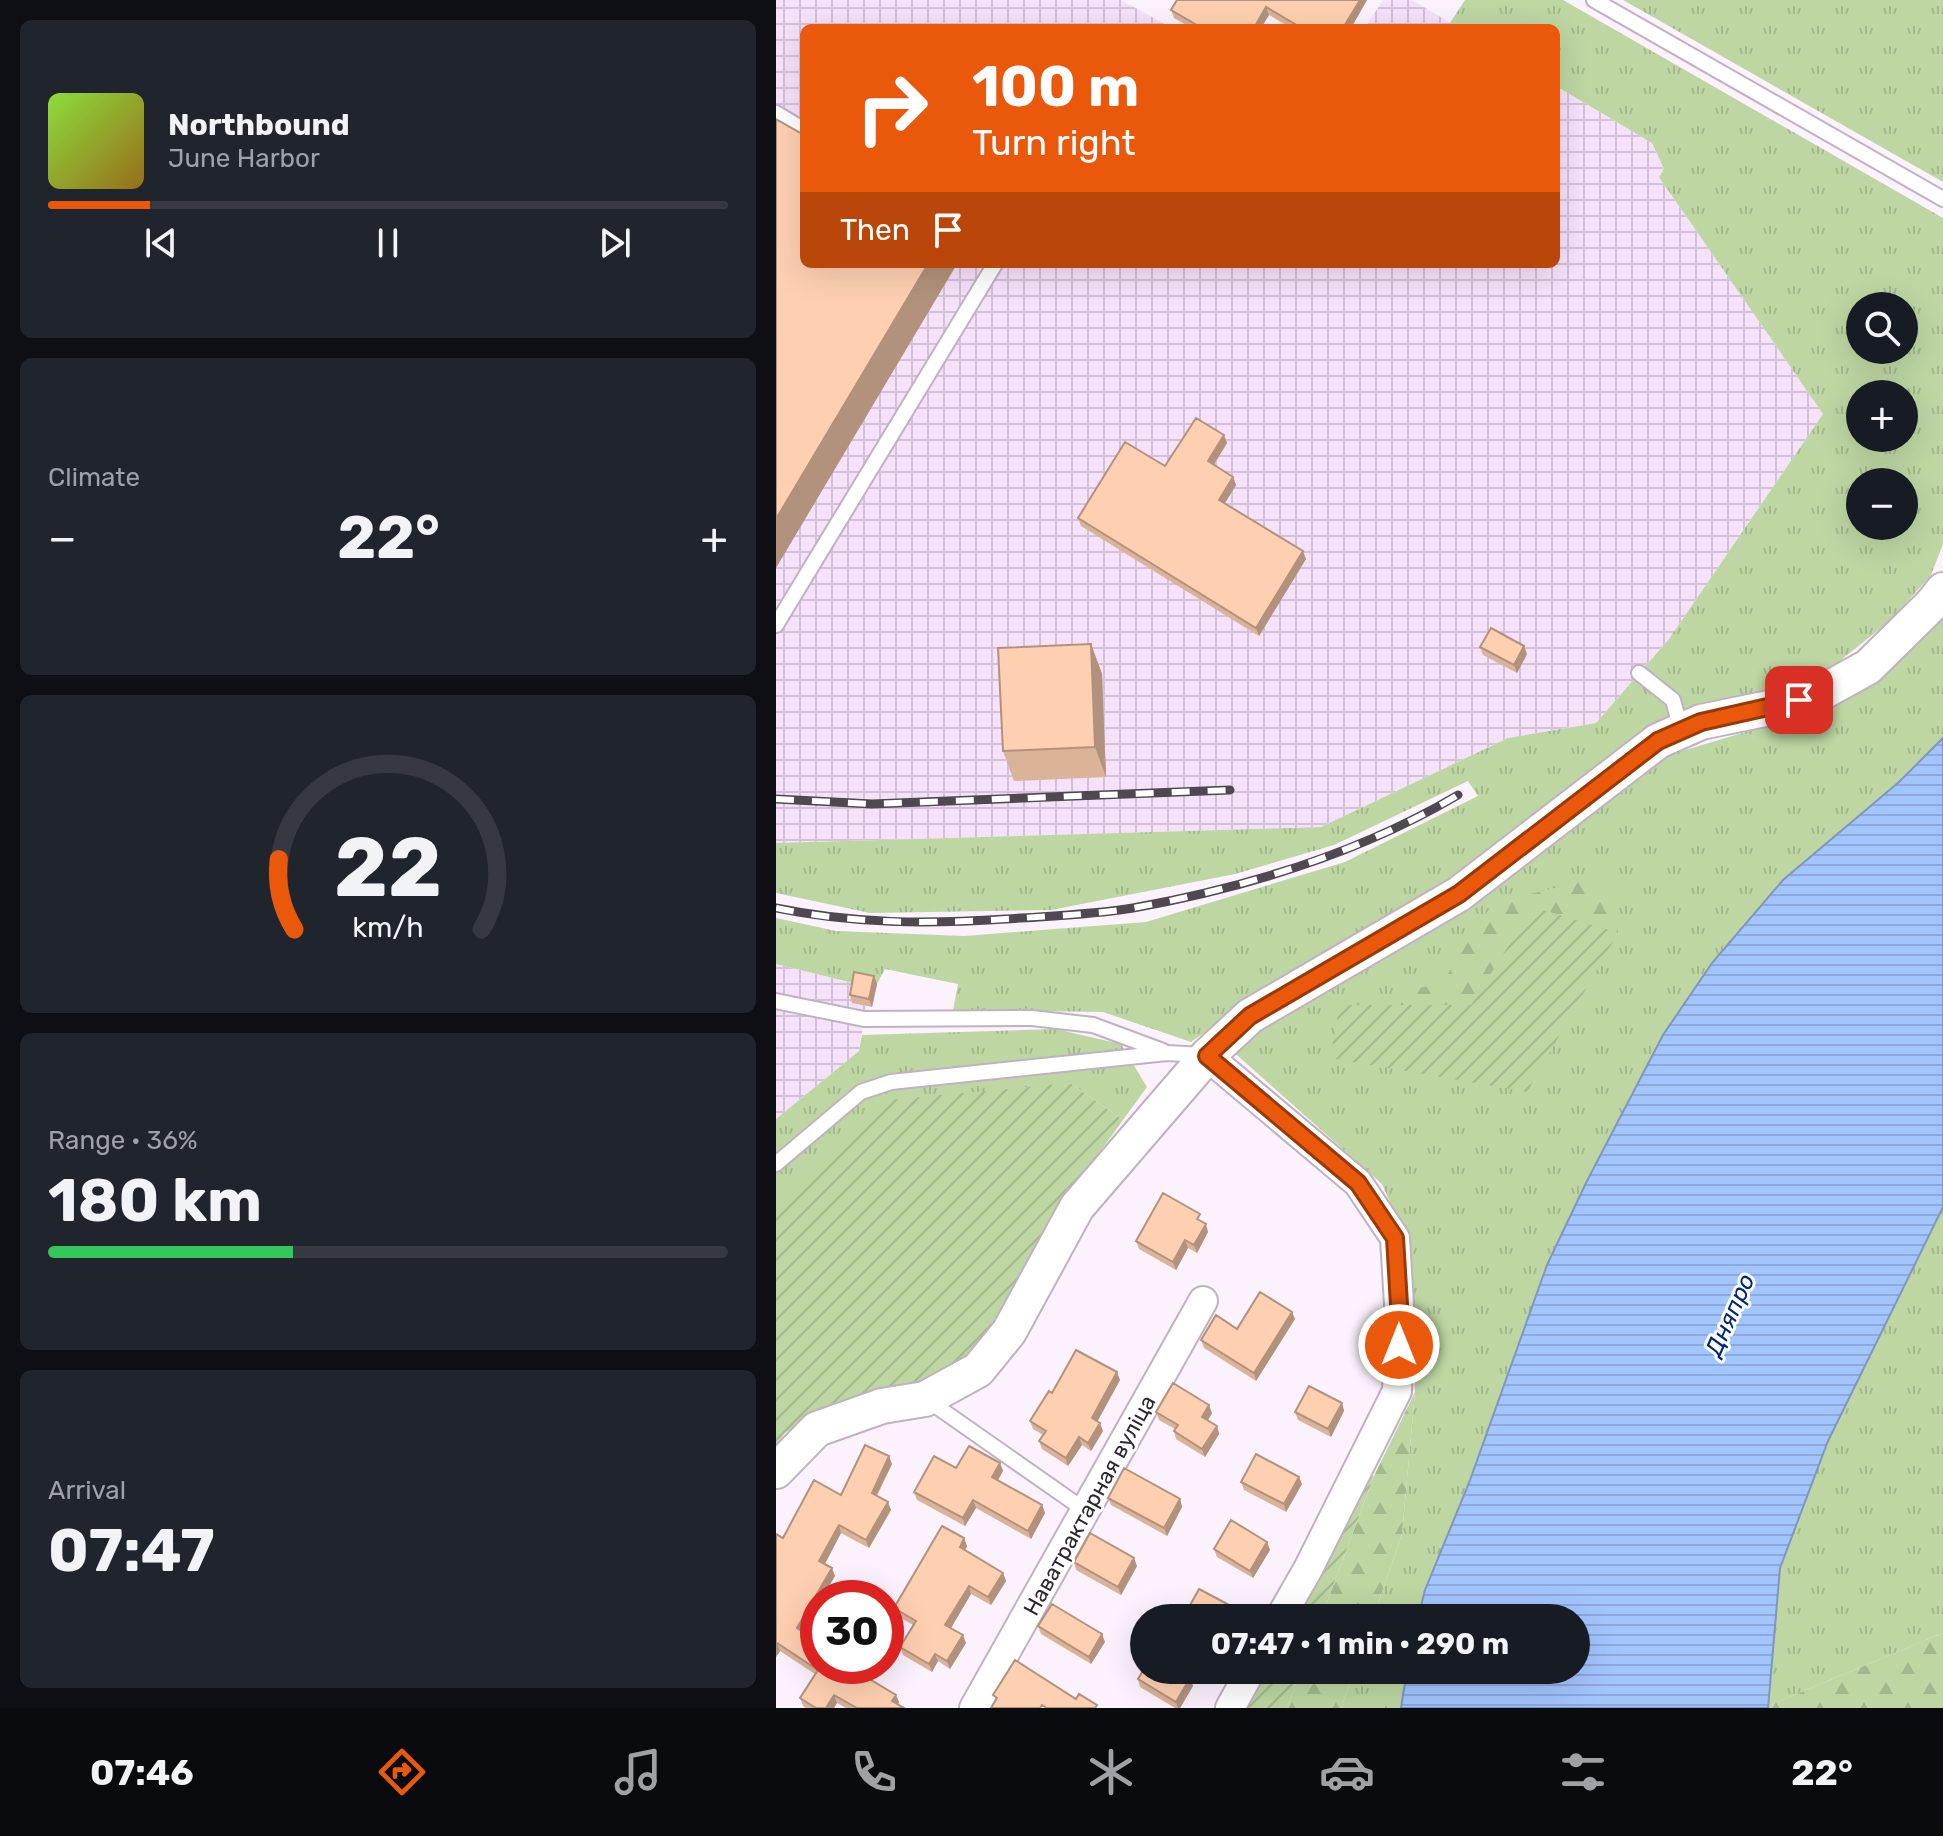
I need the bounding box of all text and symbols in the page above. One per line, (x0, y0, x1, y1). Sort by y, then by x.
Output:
text: 100 m (972, 54, 1139, 120)
icon: right (840, 56, 944, 160)
text: Northbound (168, 107, 350, 143)
text: Turn right (972, 121, 1136, 164)
text: June Harbor (168, 143, 320, 174)
icon: arrive (926, 208, 970, 252)
text: Then (840, 212, 910, 248)
icon: previous (139, 221, 183, 265)
icon: pause (366, 221, 410, 265)
icon: next (593, 221, 637, 265)
map controls (1846, 292, 1918, 540)
button: search (1846, 292, 1918, 364)
button: + (1846, 380, 1918, 452)
text: Climate (48, 462, 140, 493)
button: − (1846, 468, 1918, 540)
text: 22° (337, 502, 440, 573)
text: − (48, 512, 77, 564)
text: + (701, 512, 728, 564)
pin (1765, 666, 1833, 734)
icon: arrive (1777, 678, 1821, 722)
text: 22 (334, 818, 442, 917)
text: km/h (352, 910, 424, 944)
text: Range · 36% (48, 1125, 198, 1156)
text: 180 km (48, 1165, 262, 1236)
water label: Дняпро (1699, 1270, 1760, 1362)
position arrow (1357, 1303, 1441, 1387)
street label: Наватрактарная вуліца (1018, 1390, 1161, 1620)
text: Arrival (48, 1475, 126, 1506)
text: 07:47 (48, 1515, 215, 1586)
speed limit sign: 30 (800, 1580, 904, 1684)
text: 07:47 · 1 min · 290 m (1211, 1626, 1509, 1662)
icon: directions (374, 1744, 430, 1800)
icon: music (610, 1744, 666, 1800)
icon: phone (846, 1744, 902, 1800)
icon: climate (1083, 1744, 1139, 1800)
icon: car (1319, 1744, 1375, 1800)
icon: filters (1555, 1744, 1611, 1800)
text: 07:46 (90, 1751, 194, 1794)
text: 22° (1791, 1751, 1853, 1794)

